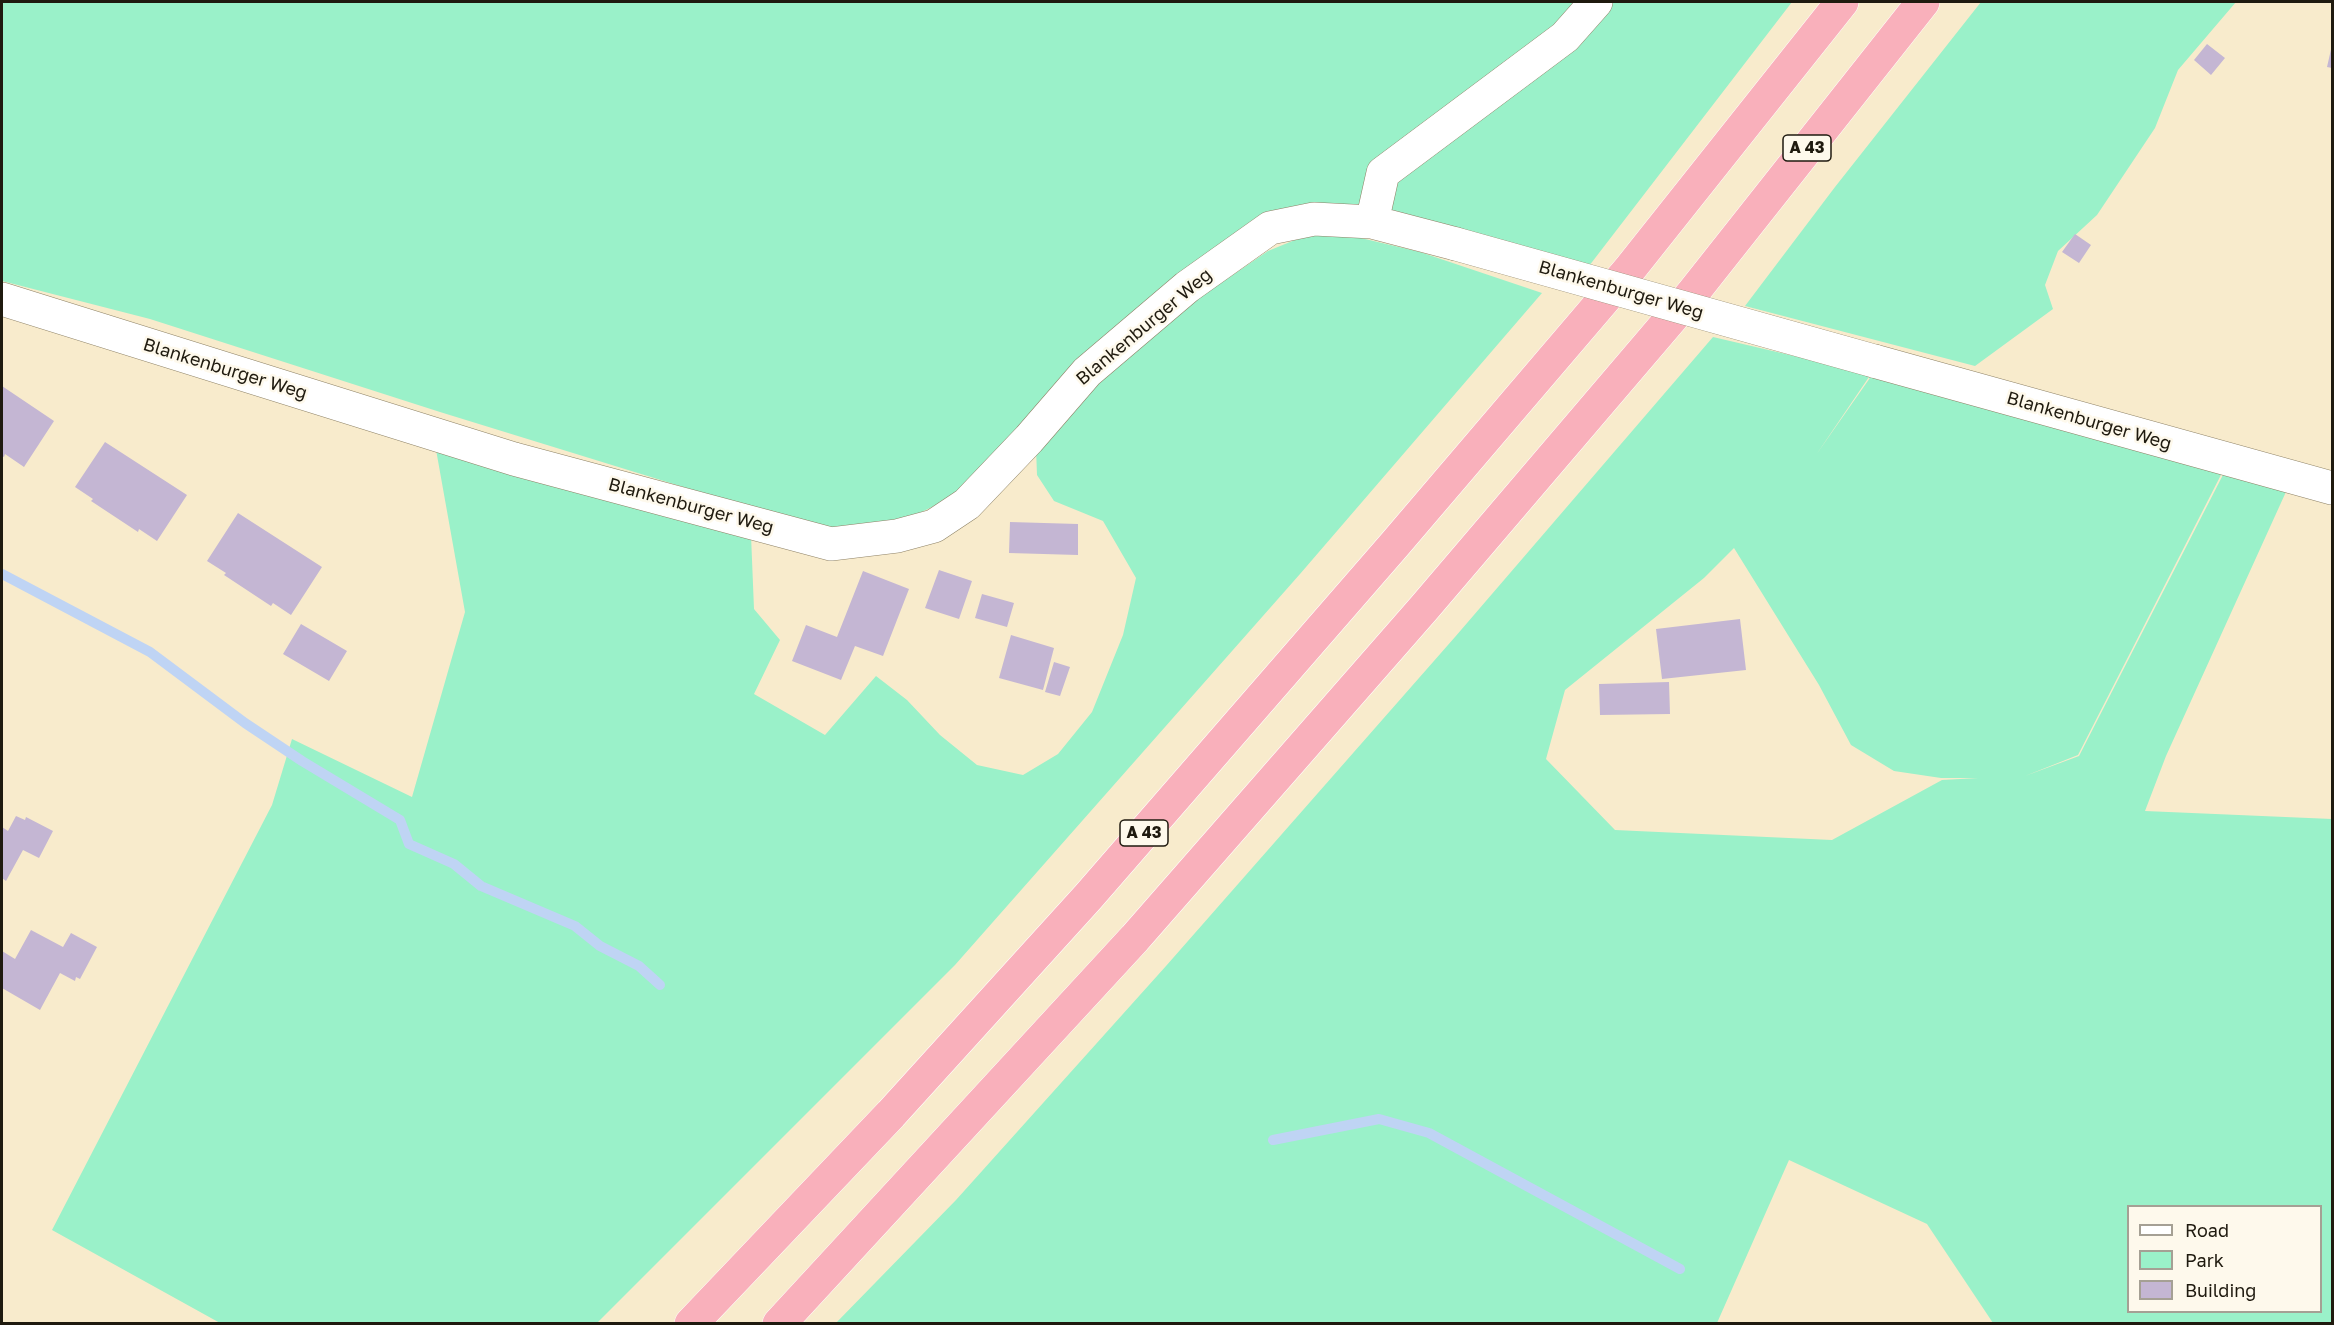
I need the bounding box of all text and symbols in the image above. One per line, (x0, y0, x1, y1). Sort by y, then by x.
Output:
road number: A 43 (1783, 135, 1831, 161)
street label: Blankenburger Weg (1536, 256, 1706, 324)
street label: Blankenburger Weg (1072, 264, 1216, 390)
street label: Blankenburger Weg (140, 334, 310, 404)
street label: Blankenburger Weg (2004, 387, 2174, 455)
street label: Blankenburger Weg (606, 474, 776, 538)
road number: A 43 (1120, 820, 1168, 846)
legend (2127, 1205, 2322, 1313)
text: Road (2185, 1219, 2229, 1241)
text: Park (2185, 1249, 2224, 1271)
text: Building (2185, 1279, 2256, 1301)

